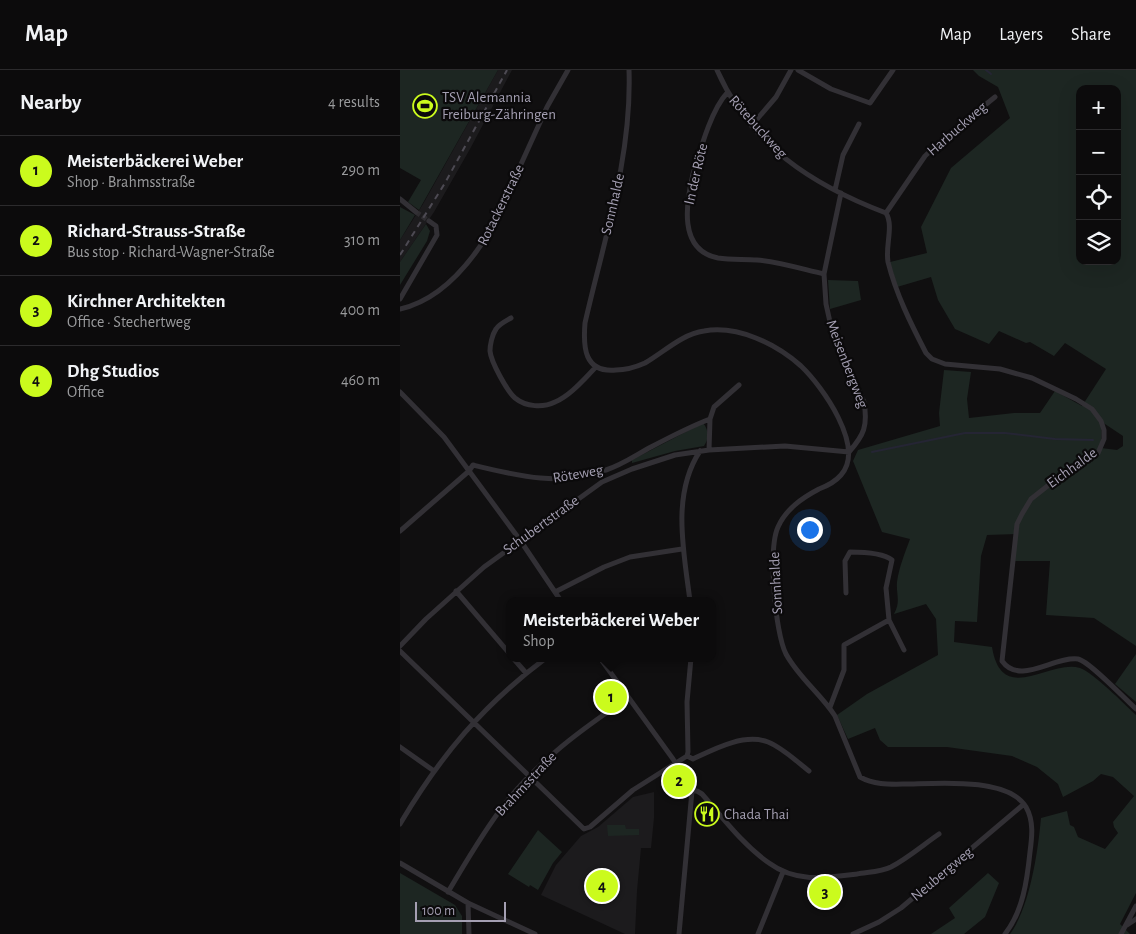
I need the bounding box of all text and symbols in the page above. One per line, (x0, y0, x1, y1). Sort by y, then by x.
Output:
text: Map (25, 22, 68, 46)
text: Map (940, 26, 971, 44)
text: Layers (999, 26, 1043, 44)
text: Share (1071, 26, 1111, 44)
map controls (1076, 85, 1121, 265)
button: + (1076, 85, 1121, 130)
place label: TSV Alemannia Freiburg-Zähringen (442, 90, 556, 122)
text: Nearby (20, 92, 81, 113)
sports icon: TSV Alemannia Freiburg-Zähringen (412, 93, 438, 119)
street label: Rötebuckweg (726, 93, 790, 162)
text: 4 results (328, 94, 380, 110)
street label: Harbuckweg (924, 99, 990, 159)
button: − (1076, 130, 1121, 175)
street label: In der Röte (682, 142, 710, 206)
text: Meisterbäckerei Weber (67, 152, 243, 171)
text: 1 (33, 162, 39, 178)
text: 290 m (341, 162, 380, 178)
street label: Rotackerstraße (475, 162, 527, 248)
street label: Sonnhalde (599, 172, 627, 236)
text: Shop · Brahmsstraße (67, 174, 195, 190)
button: locate (1076, 175, 1121, 220)
button: layers (1076, 220, 1121, 265)
text: Richard-Strauss-Straße (67, 222, 245, 241)
text: 2 (32, 232, 40, 248)
text: 310 m (344, 232, 380, 248)
text: Bus stop · Richard-Wagner-Straße (67, 244, 275, 260)
text: Kirchner Architekten (67, 292, 226, 311)
text: 3 (33, 302, 39, 318)
text: 400 m (340, 302, 380, 318)
text: Office · Stechertweg (67, 314, 191, 330)
street label: Meisenbergweg (823, 318, 871, 411)
text: Dhg Studios (67, 362, 159, 381)
text: 4 (32, 372, 40, 388)
text: 460 m (341, 372, 380, 388)
text: Office (67, 384, 104, 400)
street label: Eichhalde (1044, 445, 1100, 491)
street label: Röteweg (552, 462, 605, 486)
street label: Schubertstraße (500, 493, 582, 557)
your location (797, 517, 823, 543)
street label: Sonnhalde (767, 551, 785, 615)
popup (506, 597, 716, 662)
text: Meisterbäckerei Weber (523, 611, 699, 630)
text: Shop (523, 633, 555, 649)
pin: 1 (595, 678, 627, 716)
street label: Brahmsstraße (493, 749, 559, 819)
pin: 2 (663, 762, 695, 800)
restaurant icon: Chada Thai (694, 801, 720, 827)
place label: Chada Thai (724, 807, 789, 822)
street label: Neubergweg (908, 844, 976, 904)
pin: 4 (586, 867, 618, 905)
pin: 3 (809, 873, 841, 911)
scale bar (415, 899, 506, 922)
text: 100 m (422, 904, 455, 918)

